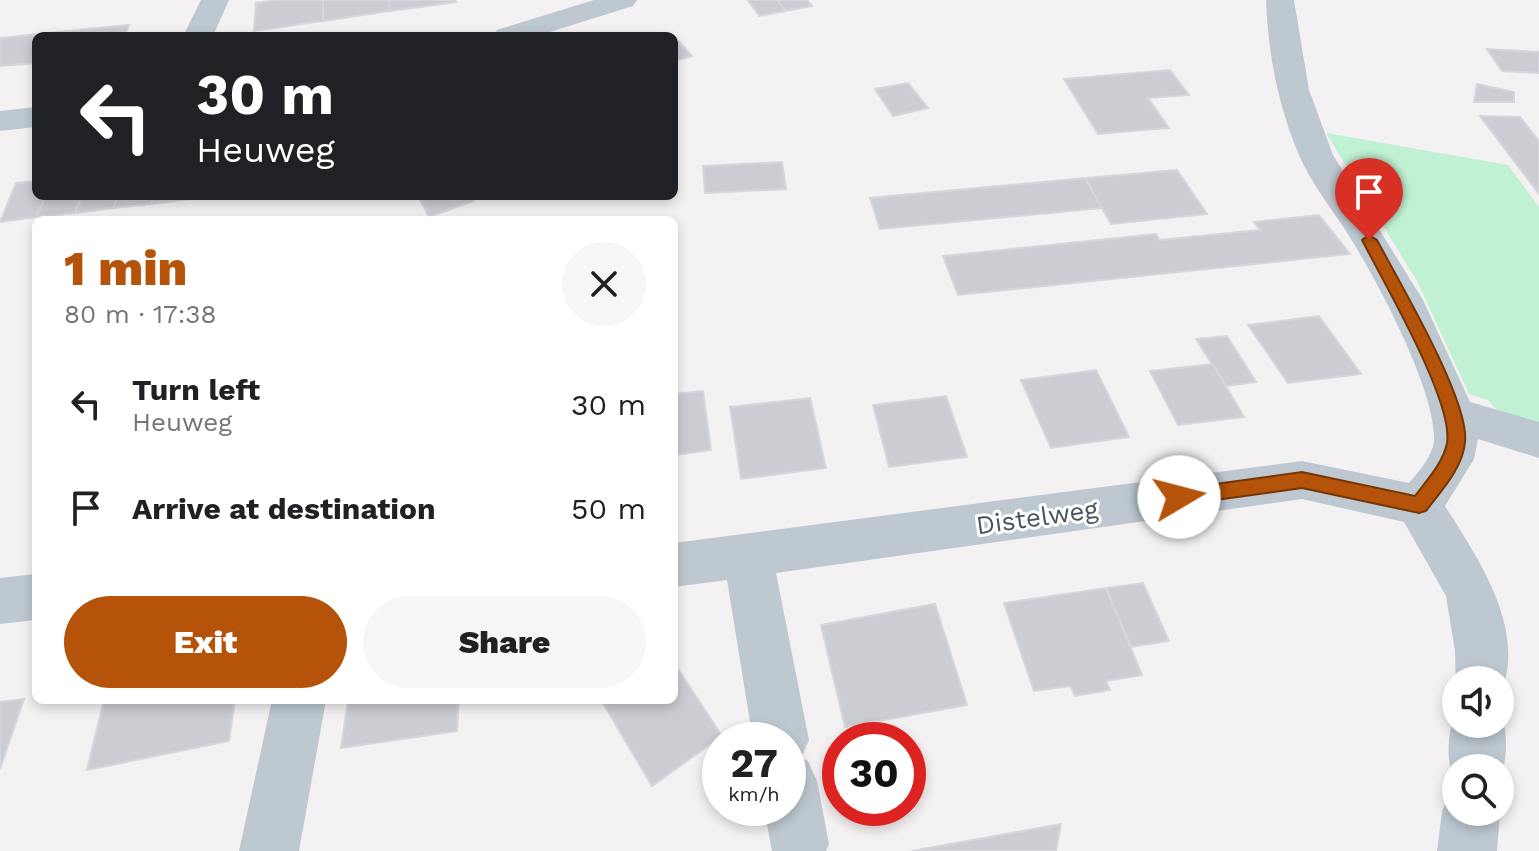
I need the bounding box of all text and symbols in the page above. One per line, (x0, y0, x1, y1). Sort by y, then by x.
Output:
text: 30 m (196, 62, 334, 128)
icon: left (64, 64, 168, 168)
text: Heuweg (196, 129, 335, 171)
pin (1335, 158, 1403, 240)
icon: arrive (1347, 170, 1391, 214)
text: 1 min (64, 240, 187, 297)
button: close (562, 242, 646, 326)
text: 80 m · 17:38 (64, 299, 217, 329)
text: Turn left (132, 372, 260, 407)
icon: left (64, 382, 108, 426)
text: 30 m (571, 387, 646, 422)
text: Heuweg (132, 407, 232, 437)
position arrow (1137, 455, 1221, 539)
icon: arrive (64, 486, 108, 530)
text: Arrive at destination (132, 491, 436, 526)
text: 50 m (571, 491, 646, 526)
street label: Distelweg (974, 494, 1100, 540)
button: Exit (64, 596, 347, 688)
button: Share (363, 596, 646, 688)
map controls (1442, 666, 1514, 826)
button: sound (1442, 666, 1514, 738)
speed limit sign: 30 (822, 722, 926, 826)
text: 27 (730, 740, 778, 787)
button: search (1442, 754, 1514, 826)
text: km/h (728, 782, 780, 806)

